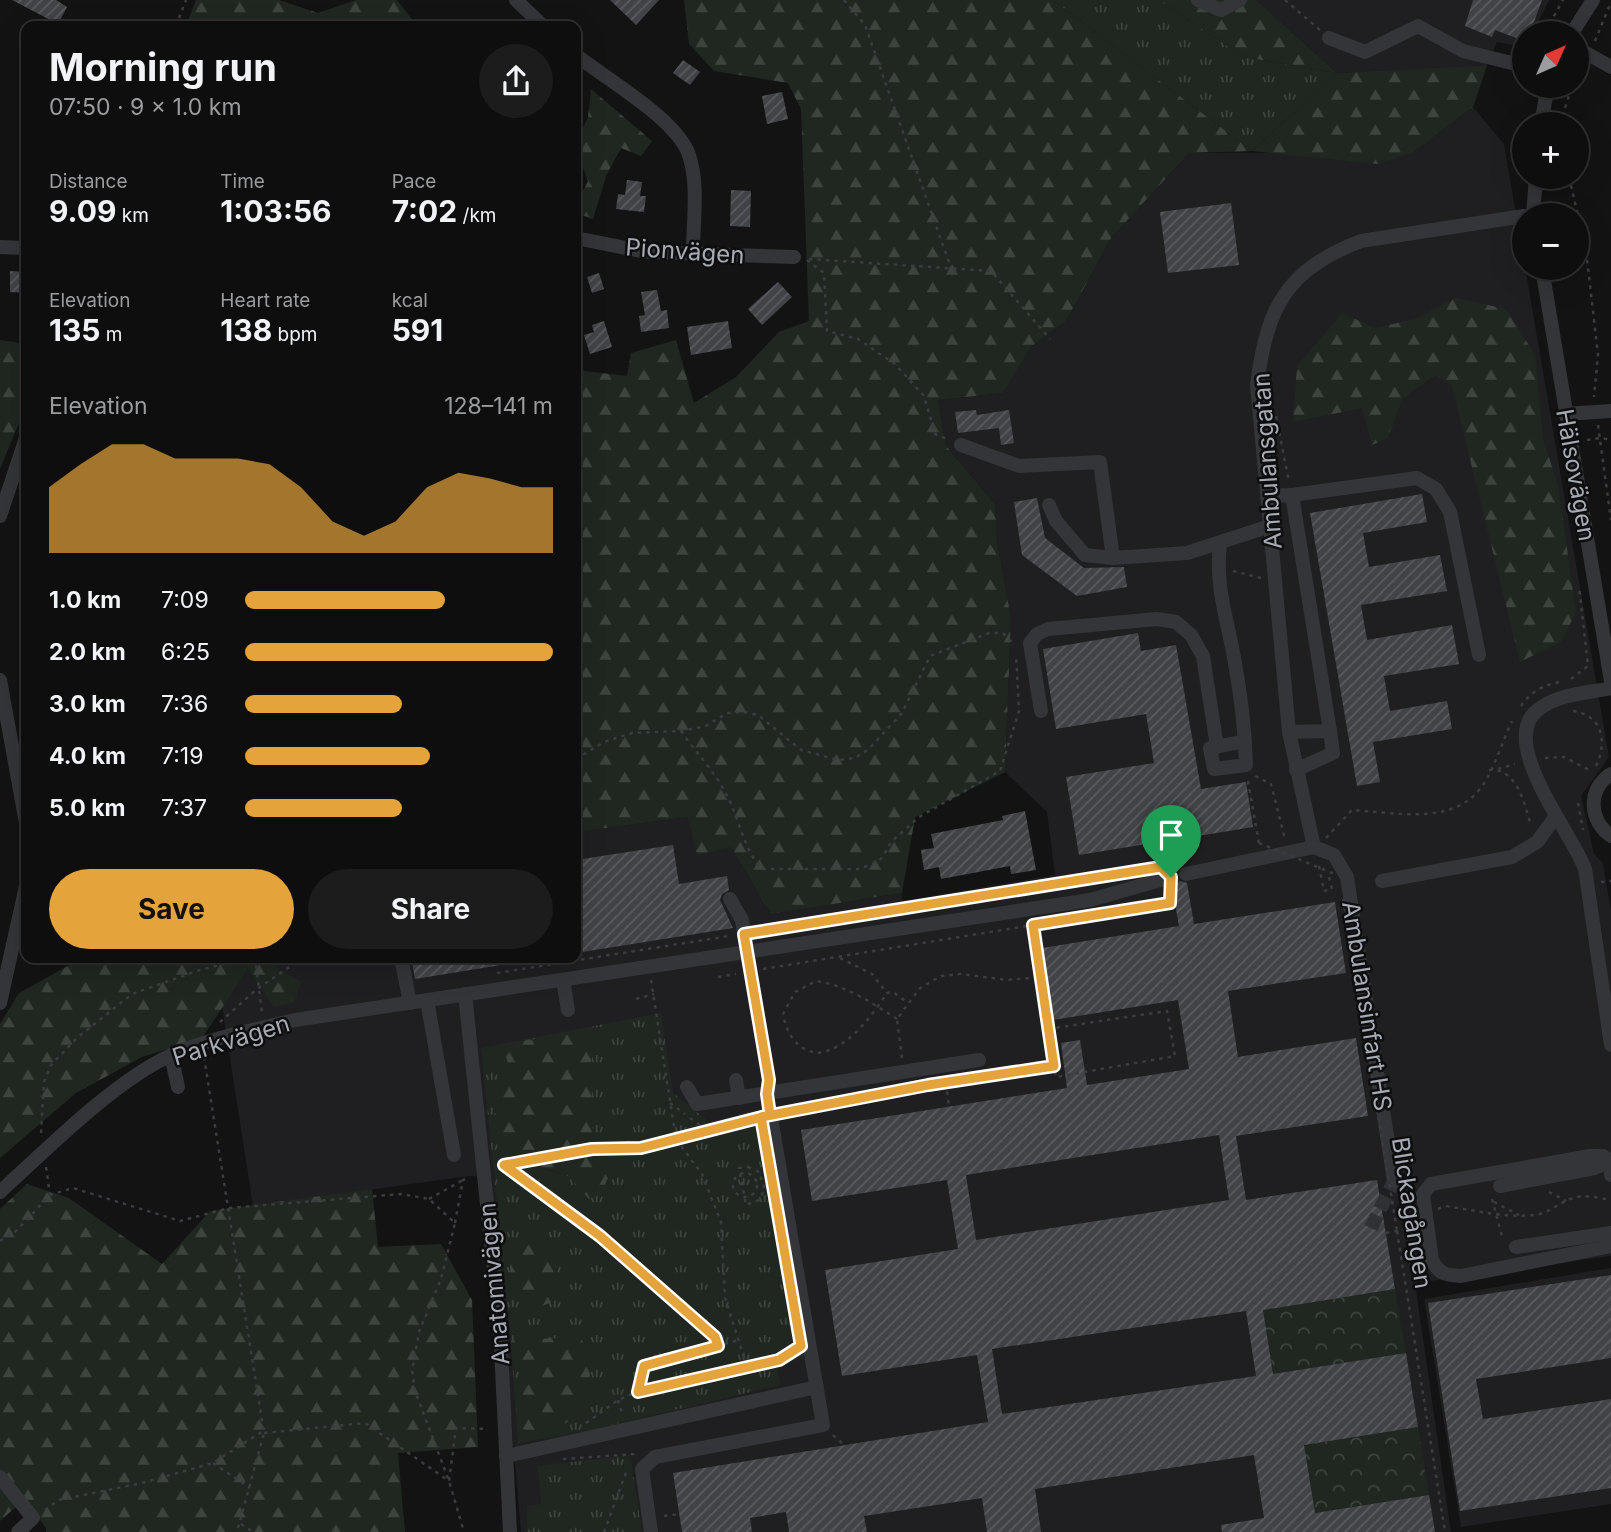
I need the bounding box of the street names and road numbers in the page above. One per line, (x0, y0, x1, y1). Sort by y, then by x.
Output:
street label: Pionvägen (625, 232, 745, 270)
street label: Ambulansgatan (1246, 372, 1288, 550)
street label: Hälsovägen (1550, 407, 1602, 543)
street label: Ambulansinfart HS (1336, 899, 1398, 1113)
street label: Parkvägen (169, 1008, 293, 1072)
street label: Blickagången (1386, 1135, 1438, 1291)
street label: Anatomivägen (472, 1202, 516, 1366)

